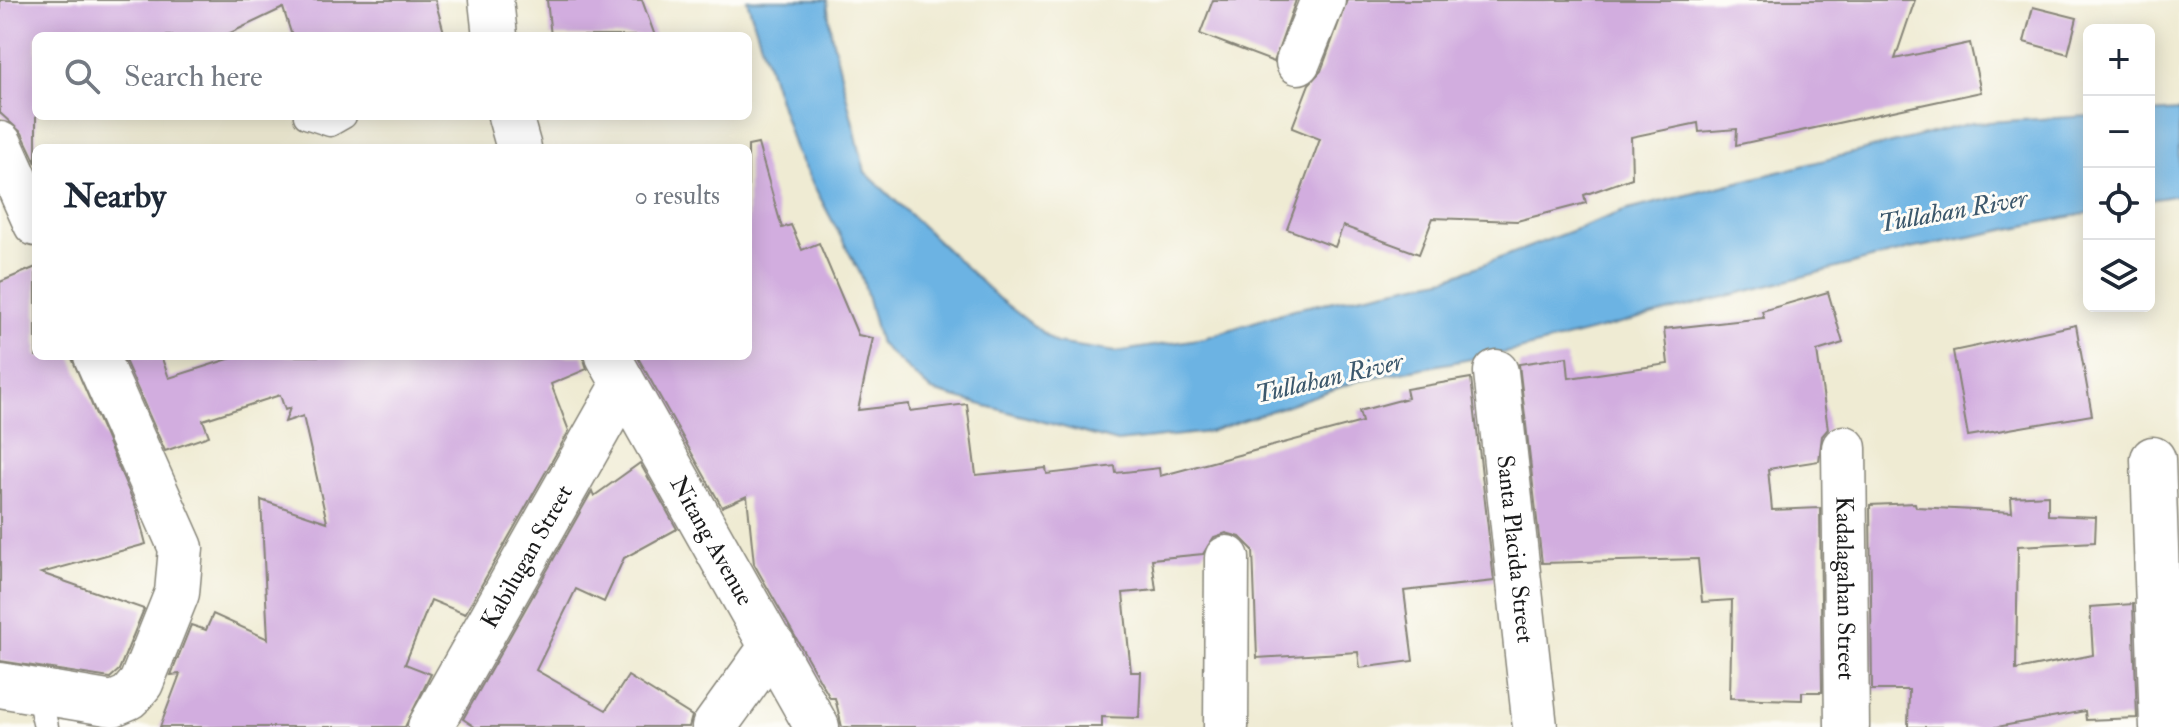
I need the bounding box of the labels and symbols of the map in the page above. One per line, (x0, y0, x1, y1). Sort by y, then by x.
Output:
water label: Tullahan River (1876, 182, 2031, 240)
water label: Tullahan River (1252, 345, 1407, 410)
street label: Santa Placida Street (1489, 453, 1541, 645)
street label: Nitang Avenue (663, 471, 760, 611)
street label: Kabilugan Street (474, 479, 580, 634)
street label: Kadalagahan Street (1829, 496, 1861, 680)

